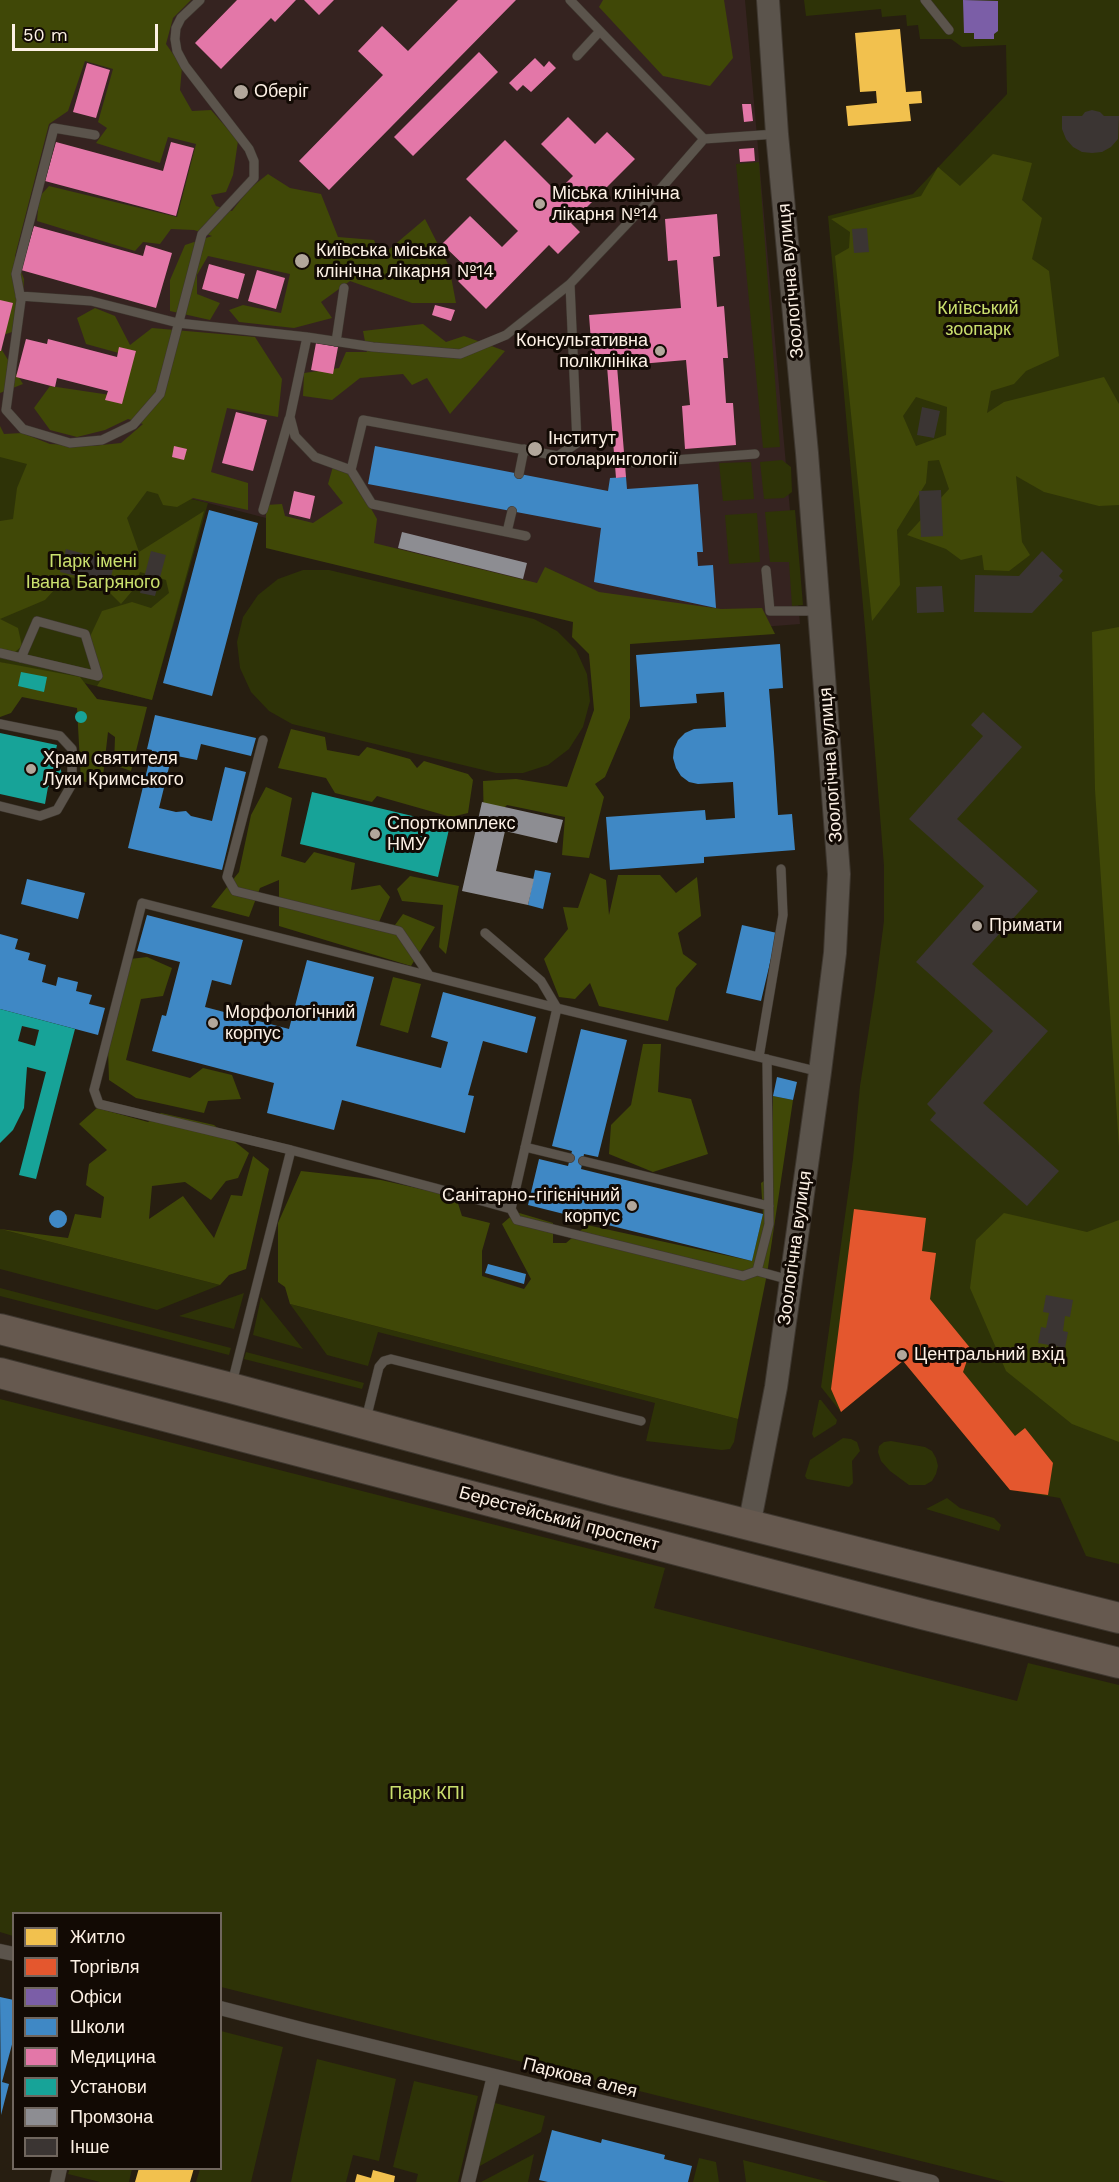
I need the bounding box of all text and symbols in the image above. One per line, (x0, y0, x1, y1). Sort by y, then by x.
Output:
scale bar (15, 12, 160, 50)
text: 50 m (23, 24, 68, 45)
place label: Оберіг (254, 81, 309, 103)
marker: Оберіг (232, 83, 250, 101)
place label: Міська клінічна лікарня №14 (552, 183, 680, 226)
marker: Міська клінічна лікарня №14 (533, 197, 547, 211)
street label: Зоологічна вулиця (773, 203, 809, 359)
place label: Київська міська клінічна лікарня №14 (316, 240, 494, 282)
marker: Київська міська клінічна лікарня №14 (293, 252, 311, 270)
park label: Київський зоопарк (937, 298, 1019, 340)
place label: Консультативна поліклініка (516, 330, 648, 372)
marker: Консультативна поліклініка (653, 344, 667, 358)
place label: Інститут отоларингології (548, 428, 678, 470)
marker: Інститут отоларингології (526, 440, 544, 458)
park label: Парк імені Івана Багряного (26, 551, 160, 594)
street label: Зоологічна вулиця (815, 687, 847, 843)
place label: Храм святителя Луки Кримського (43, 748, 184, 790)
marker: Храм святителя Луки Кримського (24, 762, 38, 776)
place label: Спорткомплекс НМУ (387, 813, 515, 856)
marker: Спорткомплекс НМУ (368, 827, 382, 841)
place label: Примати (989, 915, 1062, 937)
marker: Примати (970, 919, 984, 933)
place label: Морфологічний корпус (225, 1002, 355, 1044)
marker: Морфологічний корпус (206, 1016, 220, 1030)
street label: Зоологічна вулиця (773, 1169, 817, 1327)
place label: Санітарно-гігієнічний корпус (442, 1185, 620, 1228)
marker: Санітарно-гігієнічний корпус (625, 1199, 639, 1213)
place label: Центральний вхід (914, 1344, 1065, 1366)
marker: Центральний вхід (895, 1348, 909, 1362)
street label: Берестейський проспект (457, 1482, 661, 1556)
park label: Парк КПІ (389, 1783, 465, 1805)
legend (12, 1912, 222, 2170)
text: Житло (70, 1926, 125, 1947)
text: Торгівля (70, 1956, 140, 1977)
text: Офіси (70, 1986, 122, 2007)
text: Школи (70, 2016, 125, 2037)
text: Медицина (70, 2046, 156, 2067)
street label: Паркова алея (521, 2053, 639, 2103)
text: Установи (70, 2076, 147, 2097)
text: Промзона (70, 2106, 153, 2127)
text: Інше (70, 2136, 109, 2157)

